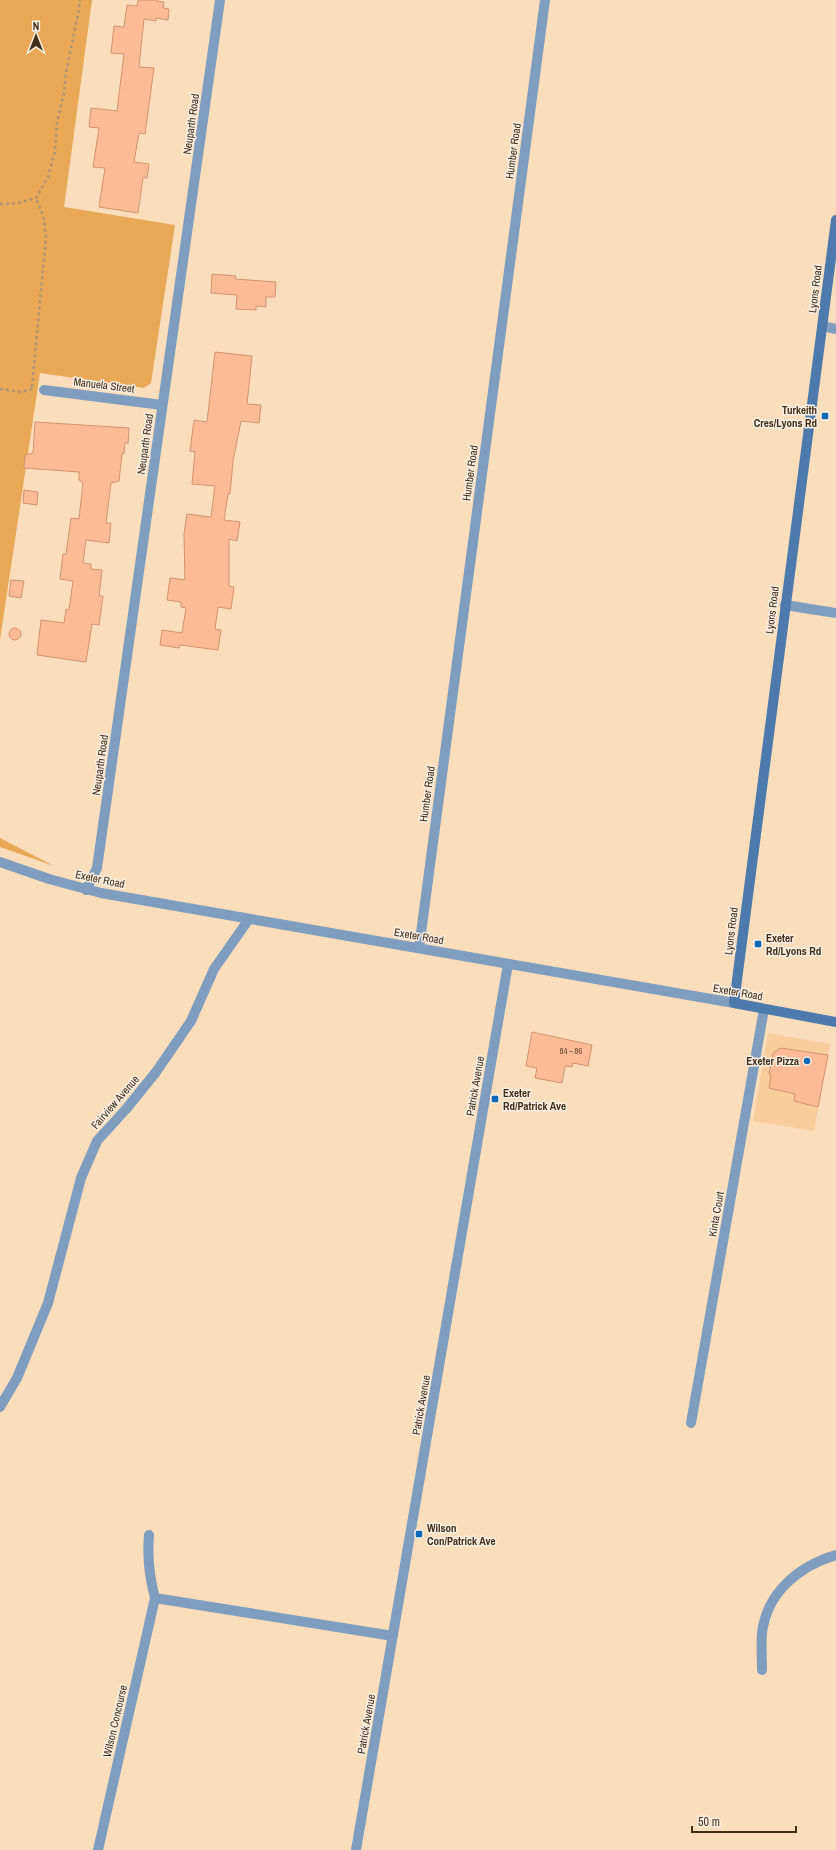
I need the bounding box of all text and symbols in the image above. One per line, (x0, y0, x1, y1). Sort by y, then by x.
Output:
north arrow (16, 16, 56, 56)
text: N (33, 19, 39, 33)
street label: Neuparth Road (180, 93, 202, 155)
street label: Humber Road (502, 122, 524, 180)
street label: Lyons Road (805, 264, 825, 314)
street label: Manuela Street (73, 374, 136, 396)
place label: Turkeith Cres/Lyons Rd (754, 403, 817, 430)
marker: Turkeith Cres/Lyons Rd (820, 411, 830, 421)
street label: Neuparth Road (134, 413, 156, 475)
street label: Humber Road (459, 444, 481, 502)
street label: Lyons Road (762, 585, 782, 635)
street label: Neuparth Road (89, 734, 111, 796)
street label: Humber Road (416, 765, 438, 823)
street label: Exeter Road (74, 867, 126, 891)
street label: Lyons Road (721, 906, 741, 956)
street label: Exeter Road (393, 925, 445, 947)
place label: Exeter Rd/Lyons Rd (766, 931, 821, 958)
marker: Exeter Rd/Lyons Rd (753, 939, 763, 949)
street label: Exeter Road (712, 981, 764, 1003)
house number: 84 - 86 (560, 1045, 582, 1057)
place label: Exeter Pizza (746, 1054, 799, 1068)
street label: Patrick Avenue (463, 1055, 487, 1117)
marker: Exeter Pizza (802, 1056, 812, 1066)
street label: Fairview Avenue (88, 1072, 142, 1132)
place label: Exeter Rd/Patrick Ave (503, 1086, 566, 1113)
marker: Exeter Rd/Patrick Ave (490, 1094, 500, 1104)
street label: Kinta Court (705, 1190, 727, 1238)
street label: Patrick Avenue (409, 1374, 433, 1436)
place label: Wilson Con/Patrick Ave (427, 1521, 496, 1548)
marker: Wilson Con/Patrick Ave (414, 1529, 424, 1539)
street label: Wilson Concourse (100, 1684, 130, 1758)
street label: Patrick Avenue (354, 1693, 378, 1755)
scale bar (692, 1808, 796, 1834)
text: 50 m (698, 1814, 720, 1830)

